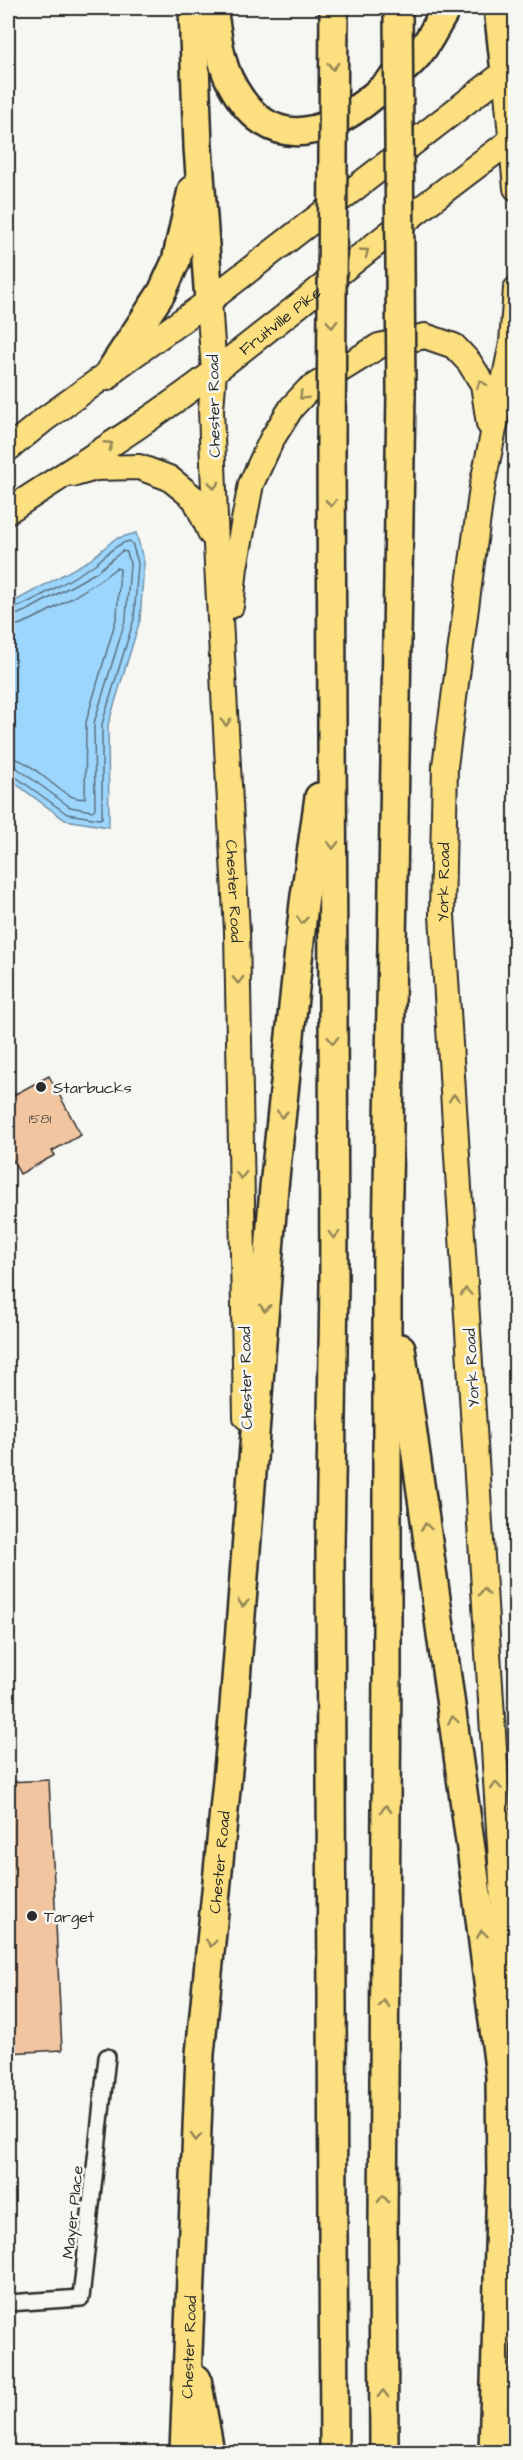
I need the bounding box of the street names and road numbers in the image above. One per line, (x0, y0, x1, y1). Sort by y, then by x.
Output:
street label: Fruitville Pike (235, 282, 326, 360)
street label: Chester Road (202, 354, 226, 458)
street label: Chester Road (220, 839, 247, 943)
street label: York Road (432, 842, 455, 922)
street label: Chester Road (234, 1326, 258, 1430)
street label: York Road (459, 1328, 485, 1408)
street label: Chester Road (204, 1810, 236, 1915)
street label: Mayer Place (57, 2164, 90, 2260)
street label: Chester Road (176, 2295, 202, 2399)

